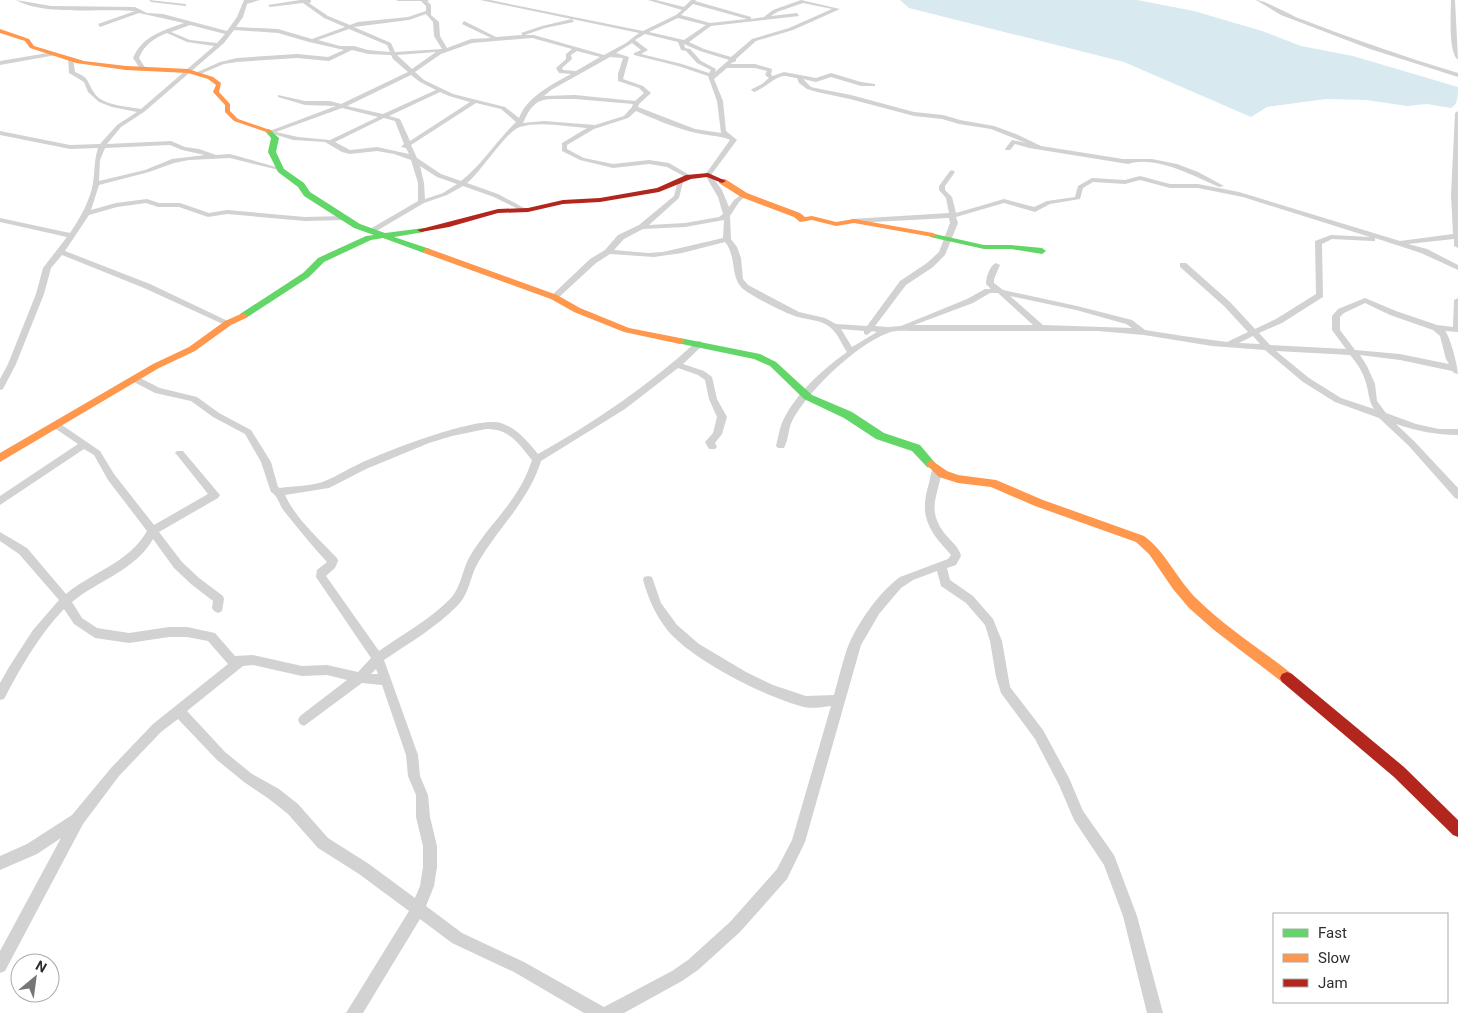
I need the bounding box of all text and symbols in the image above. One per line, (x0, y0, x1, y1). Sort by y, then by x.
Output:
legend (1273, 913, 1448, 1003)
text: Fast (1318, 924, 1347, 942)
text: Slow (1318, 949, 1350, 967)
north arrow (10, 953, 60, 1003)
text: N (33, 957, 50, 976)
text: Jam (1318, 974, 1348, 992)

